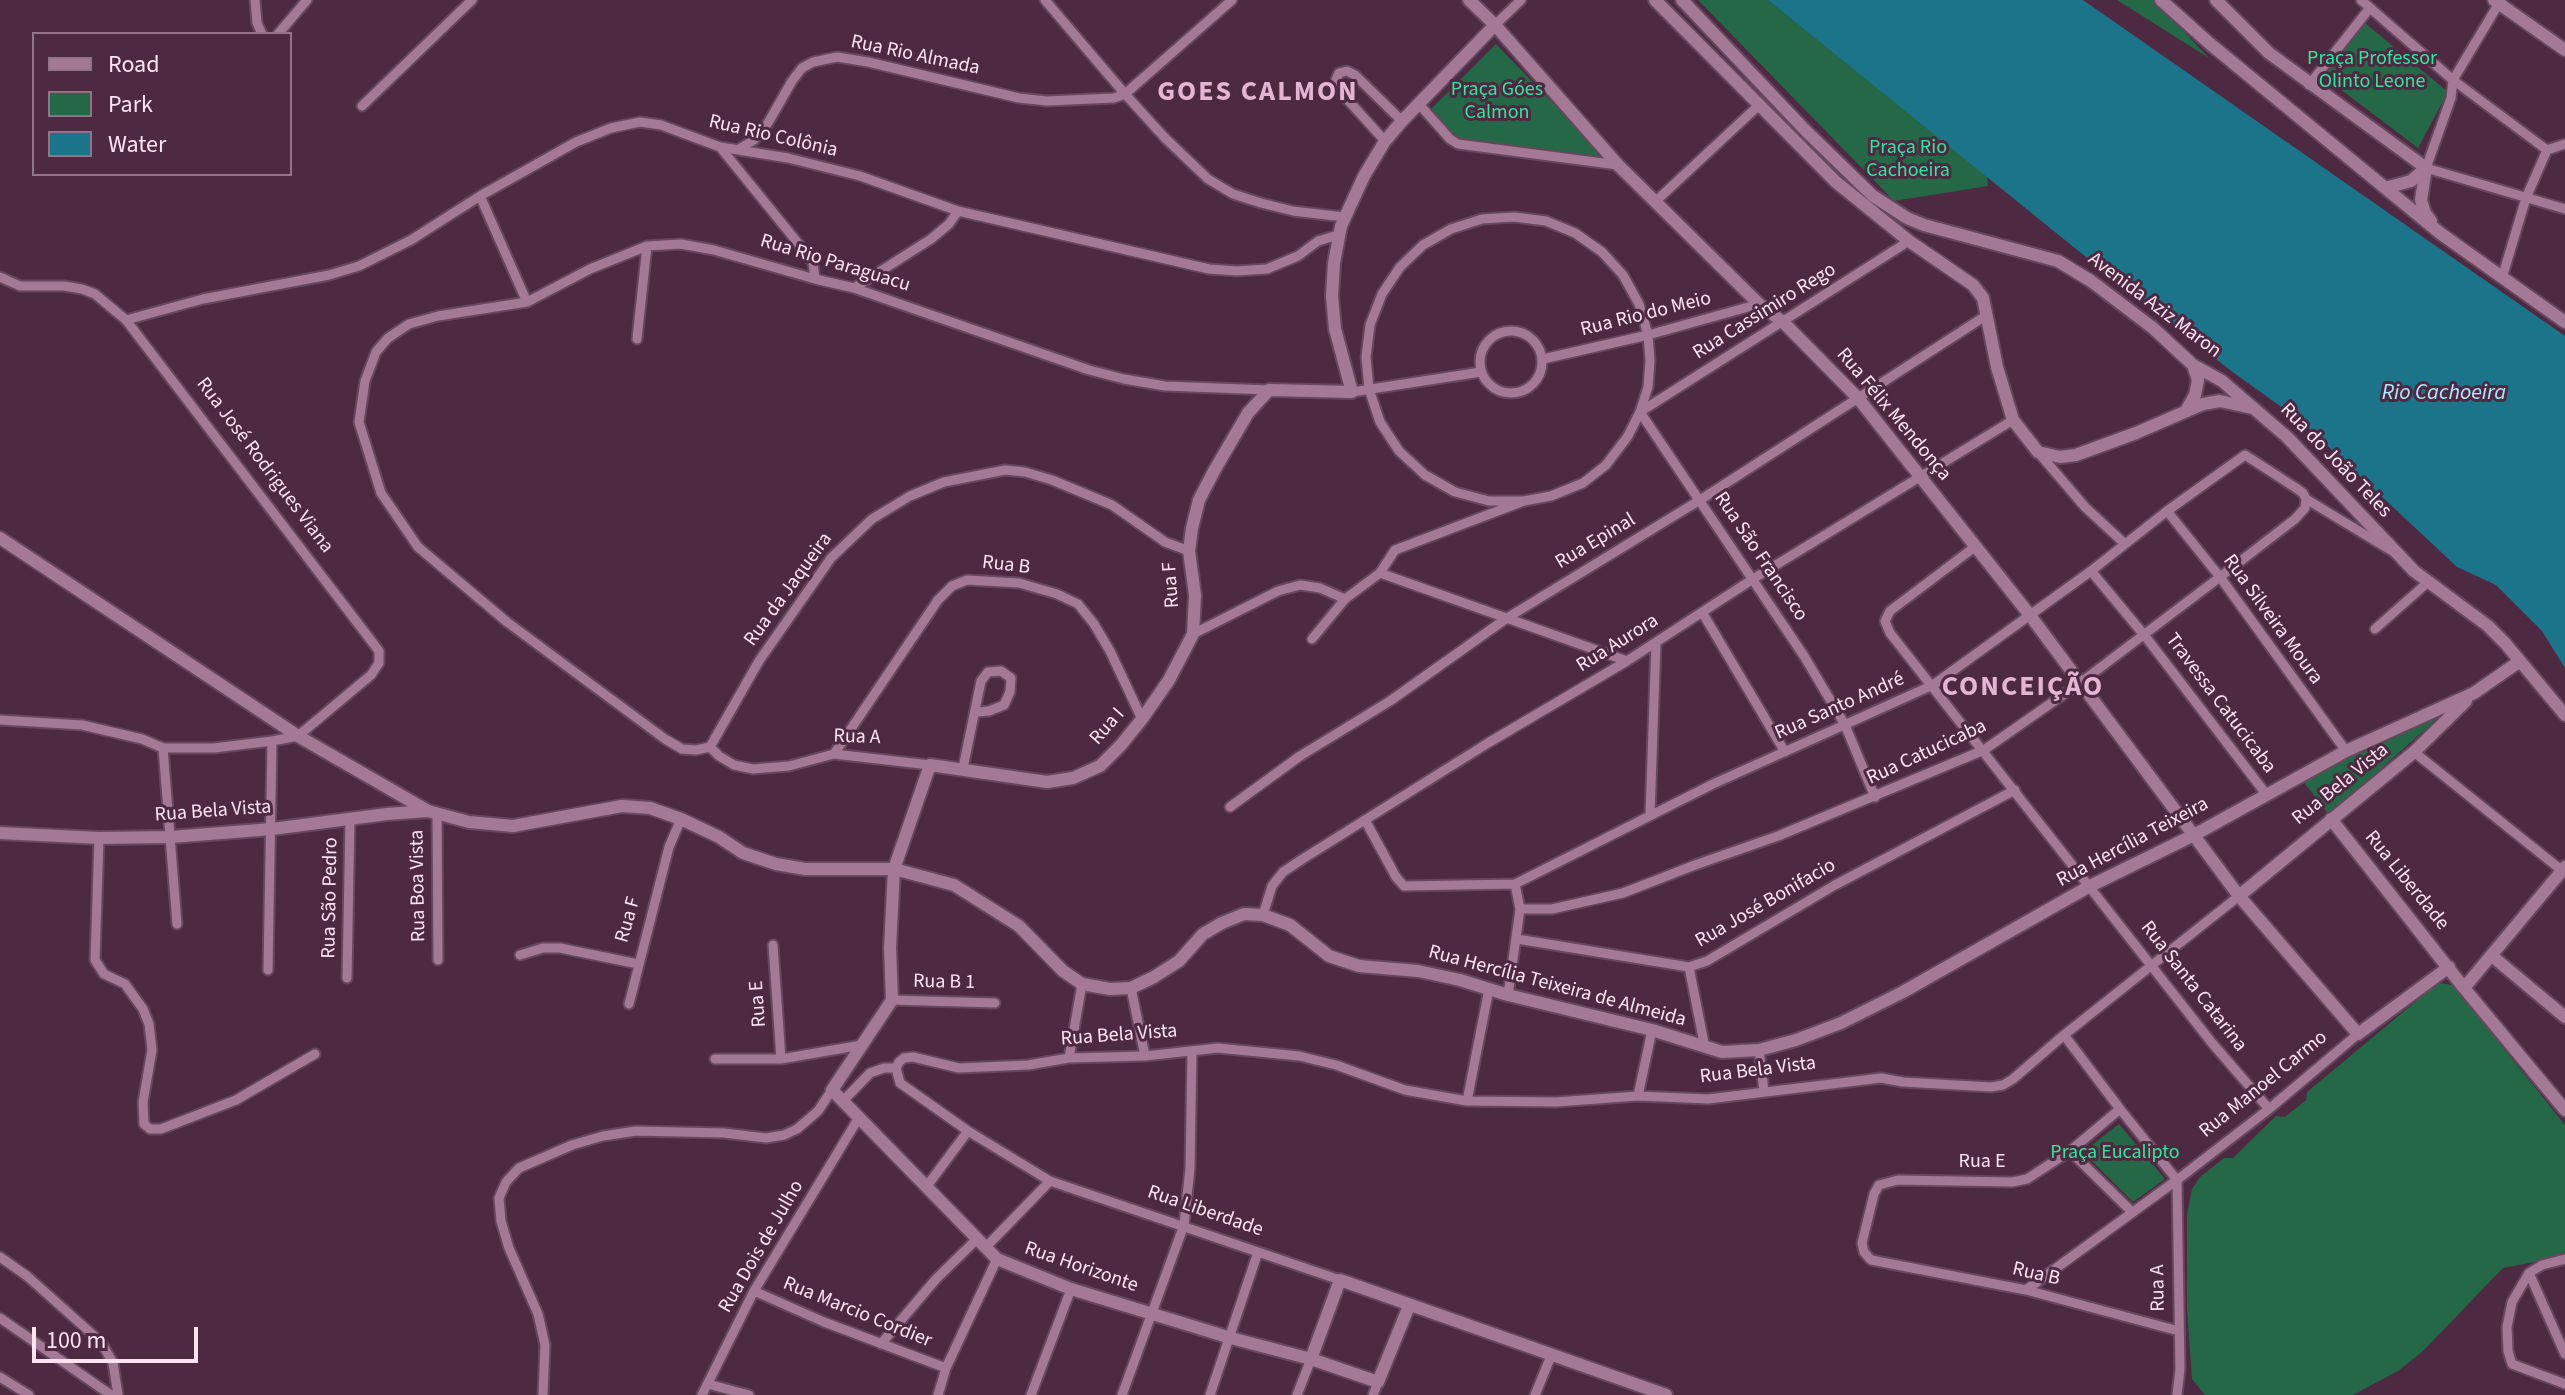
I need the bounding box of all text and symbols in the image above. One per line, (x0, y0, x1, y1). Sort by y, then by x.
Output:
street label: Rua Rio Almada (848, 31, 982, 81)
legend (32, 32, 292, 176)
text: Road (108, 47, 160, 82)
park label: Praça Professor Olinto Leone (2307, 48, 2437, 95)
district label: GOES CALMON (1157, 77, 1359, 111)
park label: Praça Góes Calmon (1451, 79, 1543, 126)
text: Park (108, 87, 153, 122)
street label: Rua Rio Colônia (706, 111, 840, 163)
text: Water (108, 127, 166, 162)
park label: Praça Rio Cachoeira (1866, 137, 1950, 184)
street label: Rua Rio Paraguacu (757, 230, 913, 298)
street label: Avenida Aziz Maron (2083, 248, 2225, 364)
street label: Rua Cassimiro Rego (1689, 258, 1841, 366)
street label: Rua Rio do Meio (1578, 287, 1714, 343)
street label: Rua Félix Mendonça (1830, 344, 1956, 486)
street label: Rua José Rodrigues Viana (190, 373, 338, 559)
water label: Rio Cachoeira (2382, 381, 2506, 407)
street label: Rua do João Teles (2274, 399, 2396, 523)
street label: Rua São Francisco (1708, 488, 1812, 626)
street label: Rua Epinal (1552, 509, 1640, 575)
street label: Rua da Jaqueira (740, 529, 838, 651)
street label: Rua Silveira Moura (2217, 550, 2327, 690)
street label: Rua B (981, 551, 1031, 581)
street label: Rua F (1158, 561, 1186, 609)
street label: Rua Aurora (1573, 609, 1663, 679)
street label: Travessa Catucicaba (2160, 629, 2280, 779)
street label: Rua Santo André (1772, 668, 1908, 746)
district label: CONCEIÇÃO (1942, 672, 2104, 706)
street label: Rua I (1085, 703, 1131, 751)
street label: Rua Catucicaba (1863, 715, 1991, 791)
street label: Rua A (833, 725, 881, 751)
street label: Rua Bela Vista (2288, 739, 2394, 831)
street label: Rua Hercília Teixeira (2053, 793, 2213, 893)
street label: Rua Bela Vista (154, 796, 272, 828)
street label: Rua Liberdade (2359, 826, 2453, 936)
street label: Rua Boa Vista (406, 830, 432, 942)
street label: Rua São Pedro (318, 837, 344, 959)
street label: Rua José Bonifacio (1692, 854, 1840, 954)
street label: Rua F (611, 894, 647, 946)
street label: Rua Santa Catarina (2135, 917, 2251, 1057)
street label: Rua Hercília Teixeira de Almeida (1425, 941, 1689, 1033)
street label: Rua B 1 (913, 970, 975, 996)
street label: Rua E (745, 980, 773, 1028)
street label: Rua Bela Vista (1060, 1020, 1178, 1052)
street label: Rua Manoel Carmo (2195, 1026, 2333, 1144)
street label: Rua Bela Vista (1699, 1052, 1817, 1090)
park label: Praça Eucalipto (2050, 1142, 2180, 1166)
street label: Rua E (1959, 1151, 2005, 1175)
street label: Rua Dois de Julho (714, 1176, 810, 1318)
street label: Rua Liberdade (1144, 1181, 1266, 1243)
street label: Rua Horizonte (1021, 1237, 1141, 1299)
street label: Rua B (2010, 1258, 2062, 1292)
street label: Rua A (2147, 1264, 2171, 1312)
street label: Rua Marcio Cordier (779, 1272, 935, 1354)
scale bar (36, 1311, 202, 1361)
text: 100 m (46, 1323, 106, 1358)

